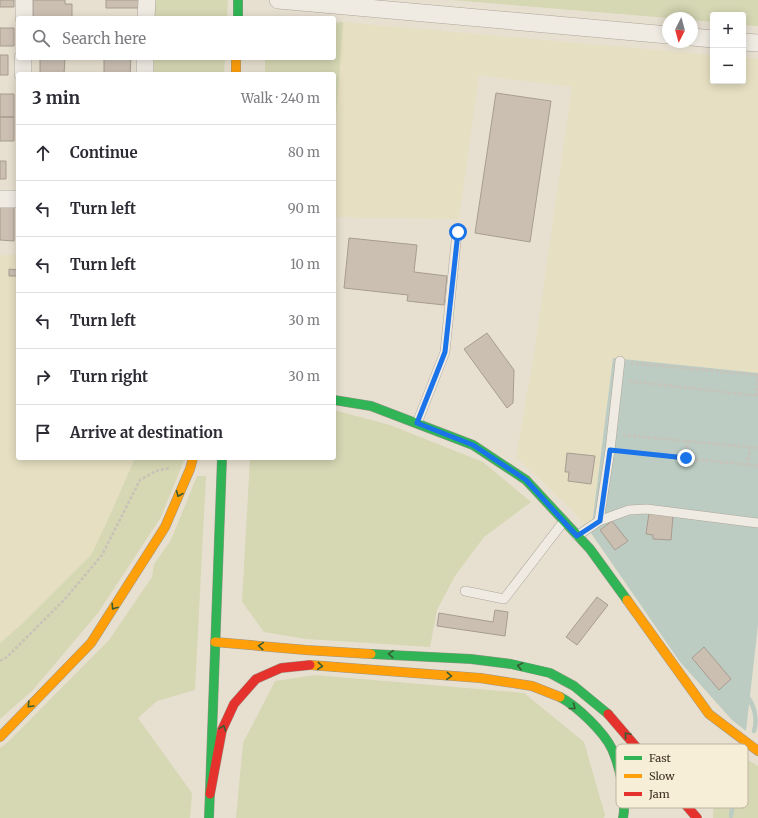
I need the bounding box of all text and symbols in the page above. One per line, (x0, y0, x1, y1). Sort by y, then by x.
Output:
north arrow (662, 12, 698, 48)
map controls (710, 12, 746, 84)
button: + (710, 12, 746, 48)
search box (16, 16, 336, 60)
icon: search (30, 27, 52, 49)
text: Search here (62, 29, 146, 48)
button: − (710, 48, 746, 84)
text: 3 min (32, 87, 80, 109)
text: Walk · 240 m (241, 90, 320, 107)
icon: ahead (32, 142, 54, 164)
text: Continue (70, 143, 138, 162)
text: 80 m (288, 144, 320, 161)
icon: left (32, 198, 54, 220)
text: Turn left (70, 199, 136, 218)
text: 90 m (288, 200, 320, 217)
route start (449, 223, 467, 241)
icon: left (32, 254, 54, 276)
text: Turn left (70, 255, 136, 274)
text: 10 m (290, 256, 320, 273)
icon: left (32, 310, 54, 332)
text: Turn left (70, 311, 136, 330)
text: 30 m (288, 312, 320, 329)
icon: right (32, 366, 54, 388)
text: Turn right (70, 367, 148, 386)
text: 30 m (288, 368, 320, 385)
icon: arrive (32, 422, 54, 444)
text: Arrive at destination (70, 423, 223, 442)
route end (677, 449, 695, 467)
one-way arrow (176, 490, 184, 498)
one-way arrow (111, 603, 119, 610)
one-way arrow (258, 641, 264, 650)
one-way arrow (388, 650, 394, 658)
one-way arrow (317, 662, 323, 671)
one-way arrow (517, 662, 524, 671)
one-way arrow (446, 672, 452, 681)
one-way arrow (28, 700, 35, 708)
one-way arrow (569, 702, 576, 709)
one-way arrow (219, 725, 227, 732)
one-way arrow (624, 732, 631, 739)
legend (616, 744, 748, 808)
text: Fast (649, 751, 672, 765)
text: Slow (649, 769, 675, 783)
text: Jam (648, 787, 670, 801)

